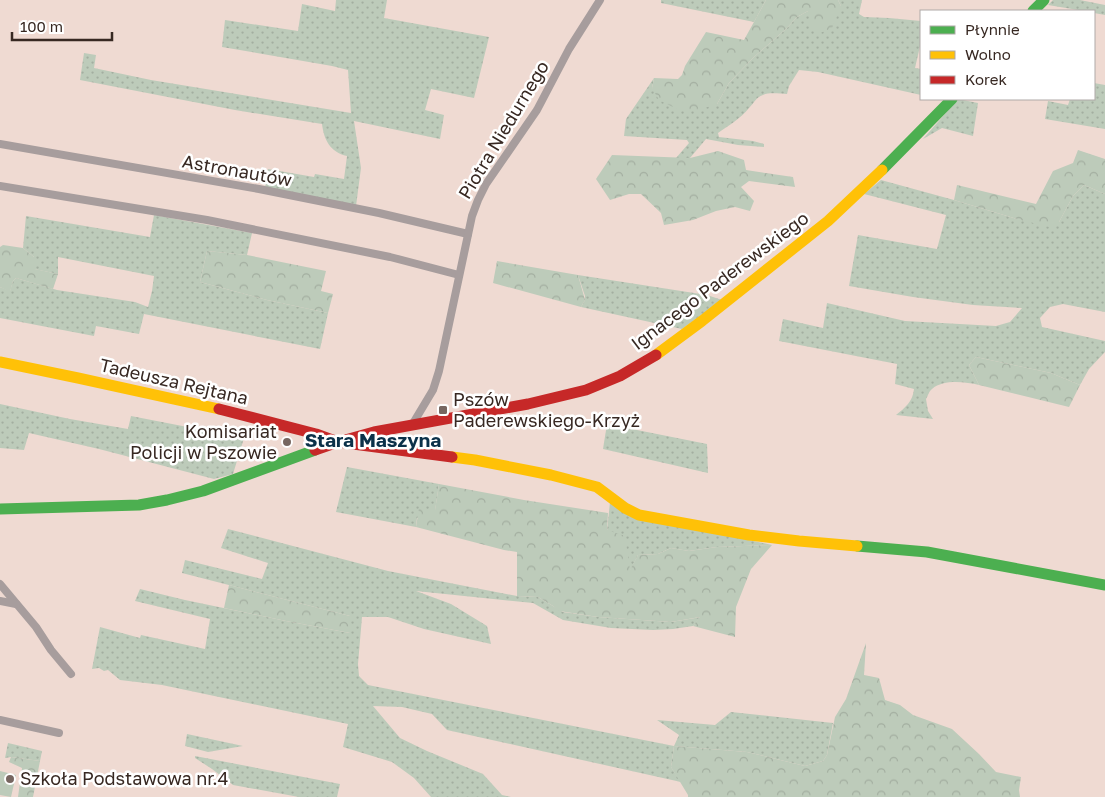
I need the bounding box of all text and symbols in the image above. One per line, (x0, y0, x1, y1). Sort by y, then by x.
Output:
scale bar (12, 10, 112, 42)
legend (920, 10, 1095, 100)
text: 100 m (20, 17, 63, 35)
text: Płynnie (965, 20, 1020, 38)
text: Wolno (965, 45, 1011, 63)
street label: Piotra Niedurnego (453, 56, 553, 203)
text: Korek (965, 70, 1007, 88)
street label: Astronautów (181, 150, 294, 191)
street label: Ignacego Paderewskiego (626, 206, 812, 354)
street label: Tadeusza Rejtana (98, 353, 250, 409)
place label: Pszów Paderewskiego-Krzyż (453, 388, 640, 431)
marker: Pszów Paderewskiego-Krzyż (437, 404, 449, 416)
place label: Komisariat Policji w Pszowie (130, 420, 277, 463)
district label: Stara Maszyna (305, 428, 441, 451)
marker: Komisariat Policji w Pszowie (281, 436, 293, 448)
place label: Szkoła Podstawowa nr.4 (20, 767, 229, 789)
marker: Szkoła Podstawowa nr.4 (4, 773, 16, 785)

